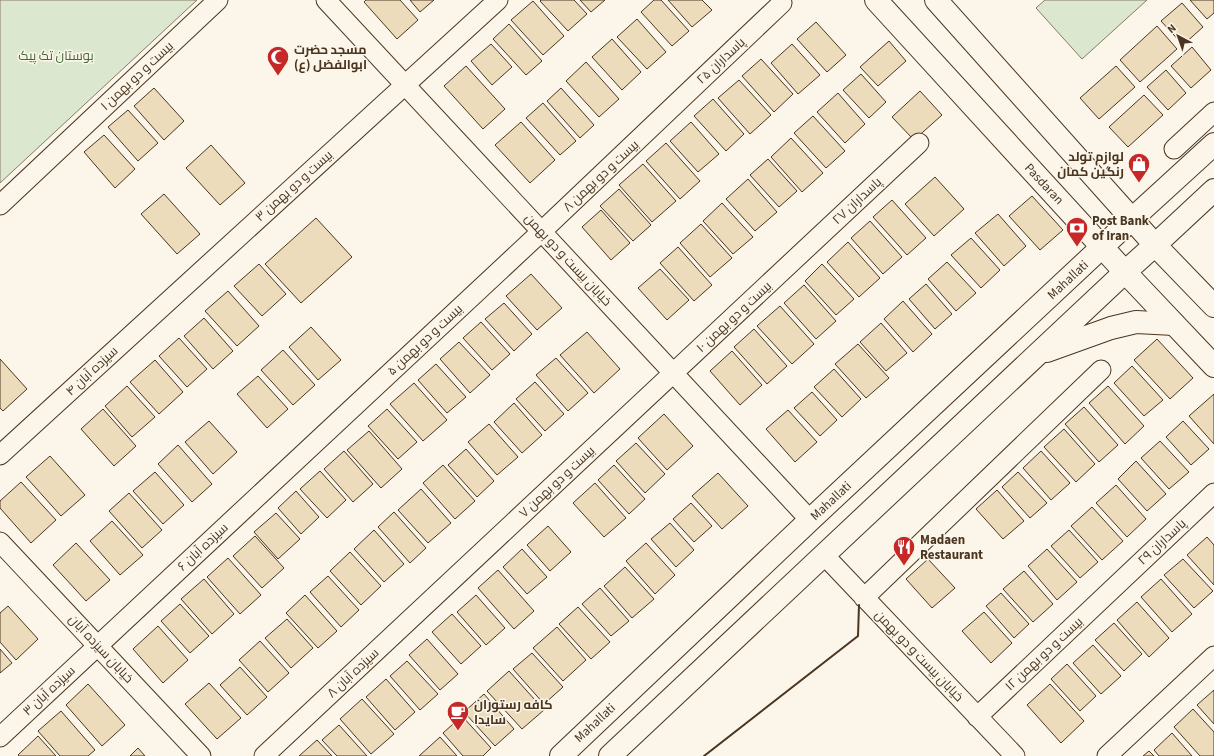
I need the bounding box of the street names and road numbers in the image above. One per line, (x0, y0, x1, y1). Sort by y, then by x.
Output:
street label: پاسداران ۲۵ (693, 33, 750, 88)
street label: بیست و دو بهمن ۱ (97, 37, 177, 115)
street label: بیست و دو بهمن ۸ (559, 136, 643, 216)
street label: بیست و دو بهمن ۳ (251, 146, 337, 226)
street label: Pasdaran (1020, 159, 1068, 209)
street label: پاسداران ۲۷ (828, 173, 886, 229)
street label: خیابان بیست و دو بهمن (520, 210, 616, 310)
street label: Mahallati (1043, 256, 1093, 304)
street label: بیست و دو بهمن ۱۰ (692, 277, 776, 357)
street label: بیست و دو بهمن ۵ (383, 300, 467, 380)
street label: سیزده آبان ۴ (62, 342, 122, 400)
street label: بیست و دو بهمن ۷ (515, 442, 599, 522)
street label: Mahallati (806, 477, 856, 525)
street label: پاسداران ۲۹ (1134, 514, 1191, 569)
street label: سیزده آبان ۶ (174, 519, 232, 575)
street label: خیابان بیست و دو بهمن (871, 606, 967, 706)
street label: خیابان سیزده آبان (64, 611, 138, 687)
street label: بیست و دو بهمن ۱۲ (1001, 613, 1087, 695)
street label: سیزده آبان ۸ (323, 644, 383, 702)
street label: سیزده آبان ۳ (19, 662, 79, 720)
street label: Mahallati (570, 699, 620, 747)

